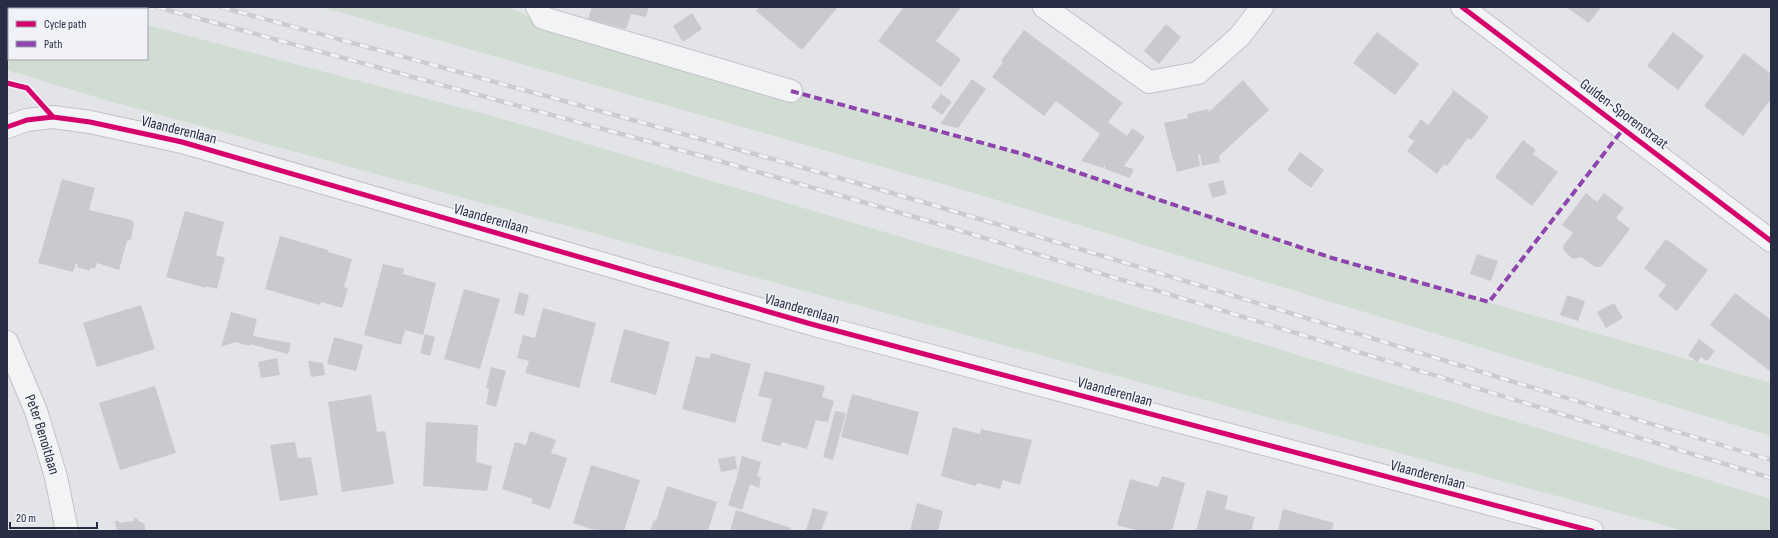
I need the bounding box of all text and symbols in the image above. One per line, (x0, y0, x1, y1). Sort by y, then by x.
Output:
legend (8, 8, 148, 60)
text: Cycle path (44, 17, 86, 32)
text: Path (44, 37, 62, 52)
street label: Gulden-Sporenstraat (1576, 74, 1672, 154)
street label: Vlaanderenlaan (139, 111, 219, 149)
street label: Vlaanderenlaan (451, 199, 531, 239)
street label: Vlaanderenlaan (762, 289, 842, 329)
street label: Vlaanderenlaan (1075, 373, 1155, 411)
street label: Peter Benoitlaan (21, 391, 64, 477)
street label: Vlaanderenlaan (1388, 456, 1468, 494)
scale bar (10, 504, 97, 530)
text: 20 m (16, 511, 36, 526)

